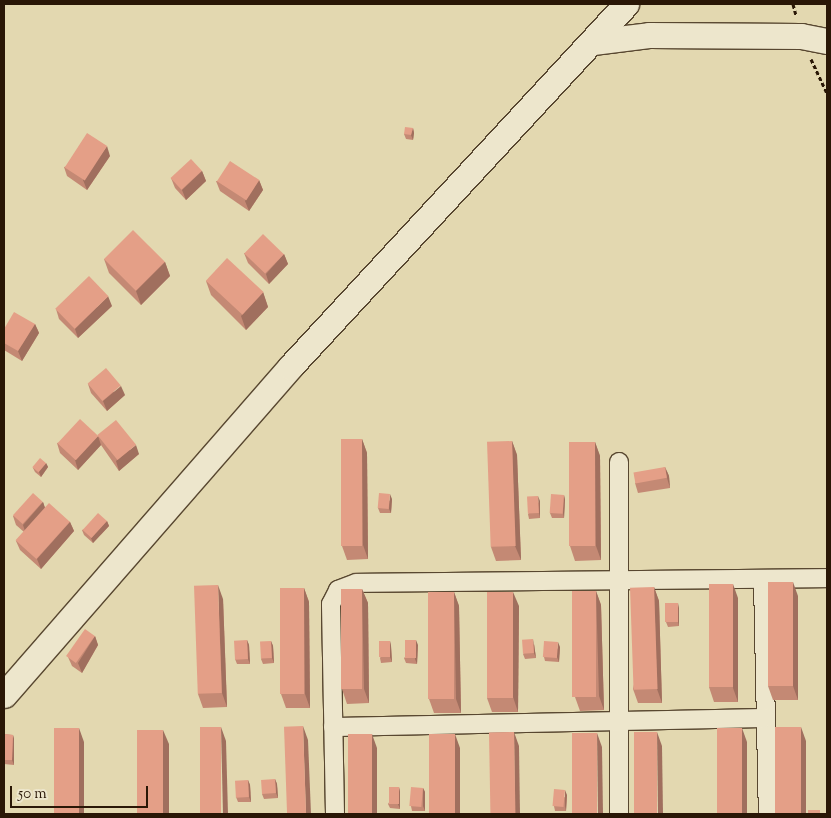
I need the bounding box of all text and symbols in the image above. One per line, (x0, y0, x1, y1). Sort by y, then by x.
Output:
scale bar (12, 776, 150, 808)
text: 50 m (18, 784, 47, 805)

